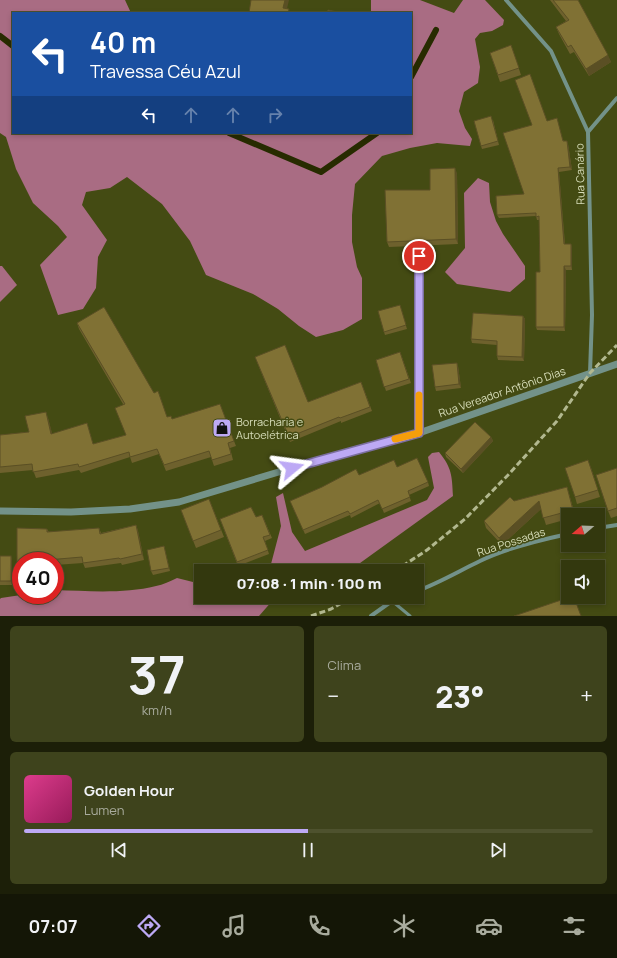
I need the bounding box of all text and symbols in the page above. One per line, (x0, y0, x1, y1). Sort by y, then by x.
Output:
text: 40 m (90, 23, 156, 61)
icon: left (24, 28, 76, 80)
text: Travessa Céu Azul (90, 59, 241, 83)
icon: left (138, 104, 160, 126)
icon: ahead (180, 104, 202, 126)
icon: ahead (222, 104, 244, 126)
icon: right (264, 104, 286, 126)
street label: Rua Canário (571, 143, 588, 205)
pin (402, 239, 436, 273)
icon: arrive (408, 245, 430, 267)
street label: Rua Vereador Antônio Dias (436, 363, 568, 420)
place label: Borracharia e Autoelétrica (236, 414, 304, 442)
shop icon: Borracharia e Autoelétrica (211, 417, 233, 439)
position arrow (271, 447, 313, 489)
north arrow (561, 508, 605, 552)
map controls (561, 508, 605, 604)
street label: Rua Possadas (475, 523, 547, 560)
speed limit sign: 40 (12, 552, 64, 604)
button: sound (561, 560, 605, 604)
text: 07:08 · 1 min · 100 m (237, 573, 381, 594)
text: 37 (128, 639, 186, 710)
text: Clima (328, 656, 361, 674)
text: 23° (435, 676, 485, 717)
text: − (328, 681, 339, 711)
text: + (580, 681, 593, 711)
text: km/h (142, 701, 172, 719)
text: Golden Hour (84, 780, 174, 801)
text: Lumen (84, 801, 124, 819)
icon: previous (108, 839, 130, 861)
icon: pause (297, 839, 319, 861)
icon: next (487, 839, 509, 861)
icon: directions (135, 912, 163, 940)
icon: music (220, 912, 248, 940)
icon: phone (305, 912, 333, 940)
icon: climate (390, 912, 418, 940)
icon: car (475, 912, 503, 940)
icon: filters (560, 912, 588, 940)
text: 07:07 (29, 914, 78, 938)

